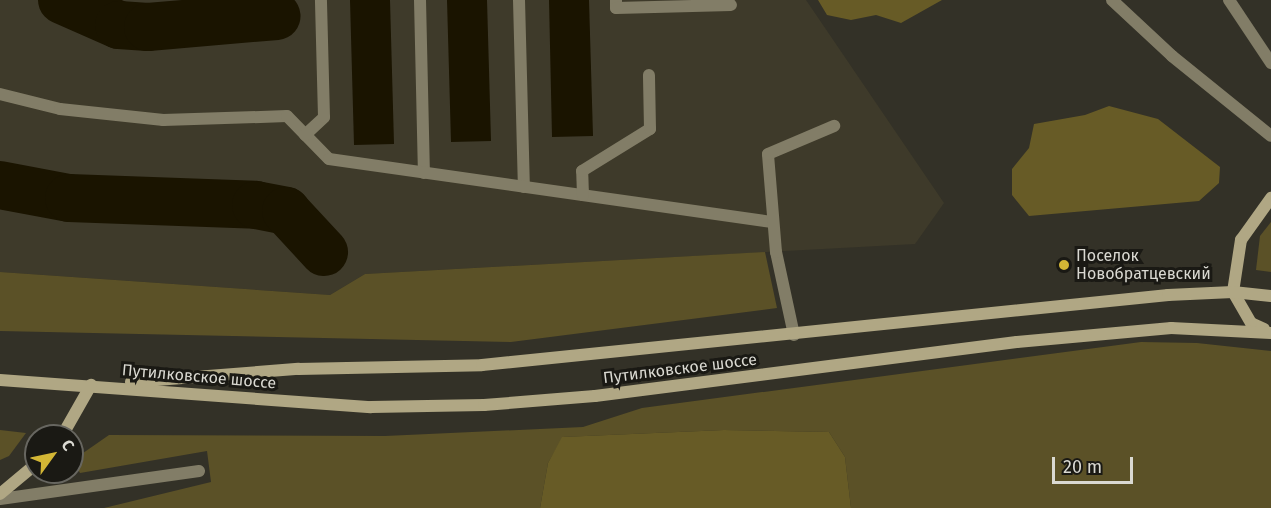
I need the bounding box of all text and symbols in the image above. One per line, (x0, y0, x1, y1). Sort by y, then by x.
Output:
place label: Поселок Новобратцевский (1076, 246, 1211, 284)
marker: Поселок Новобратцевский (1057, 258, 1071, 272)
street label: Путилковское шоссе (602, 350, 758, 388)
street label: Путилковское шоссе (121, 361, 277, 393)
north arrow (24, 424, 84, 484)
text: С (57, 436, 78, 454)
scale bar (1055, 445, 1136, 483)
text: 20 m (1063, 456, 1102, 478)

